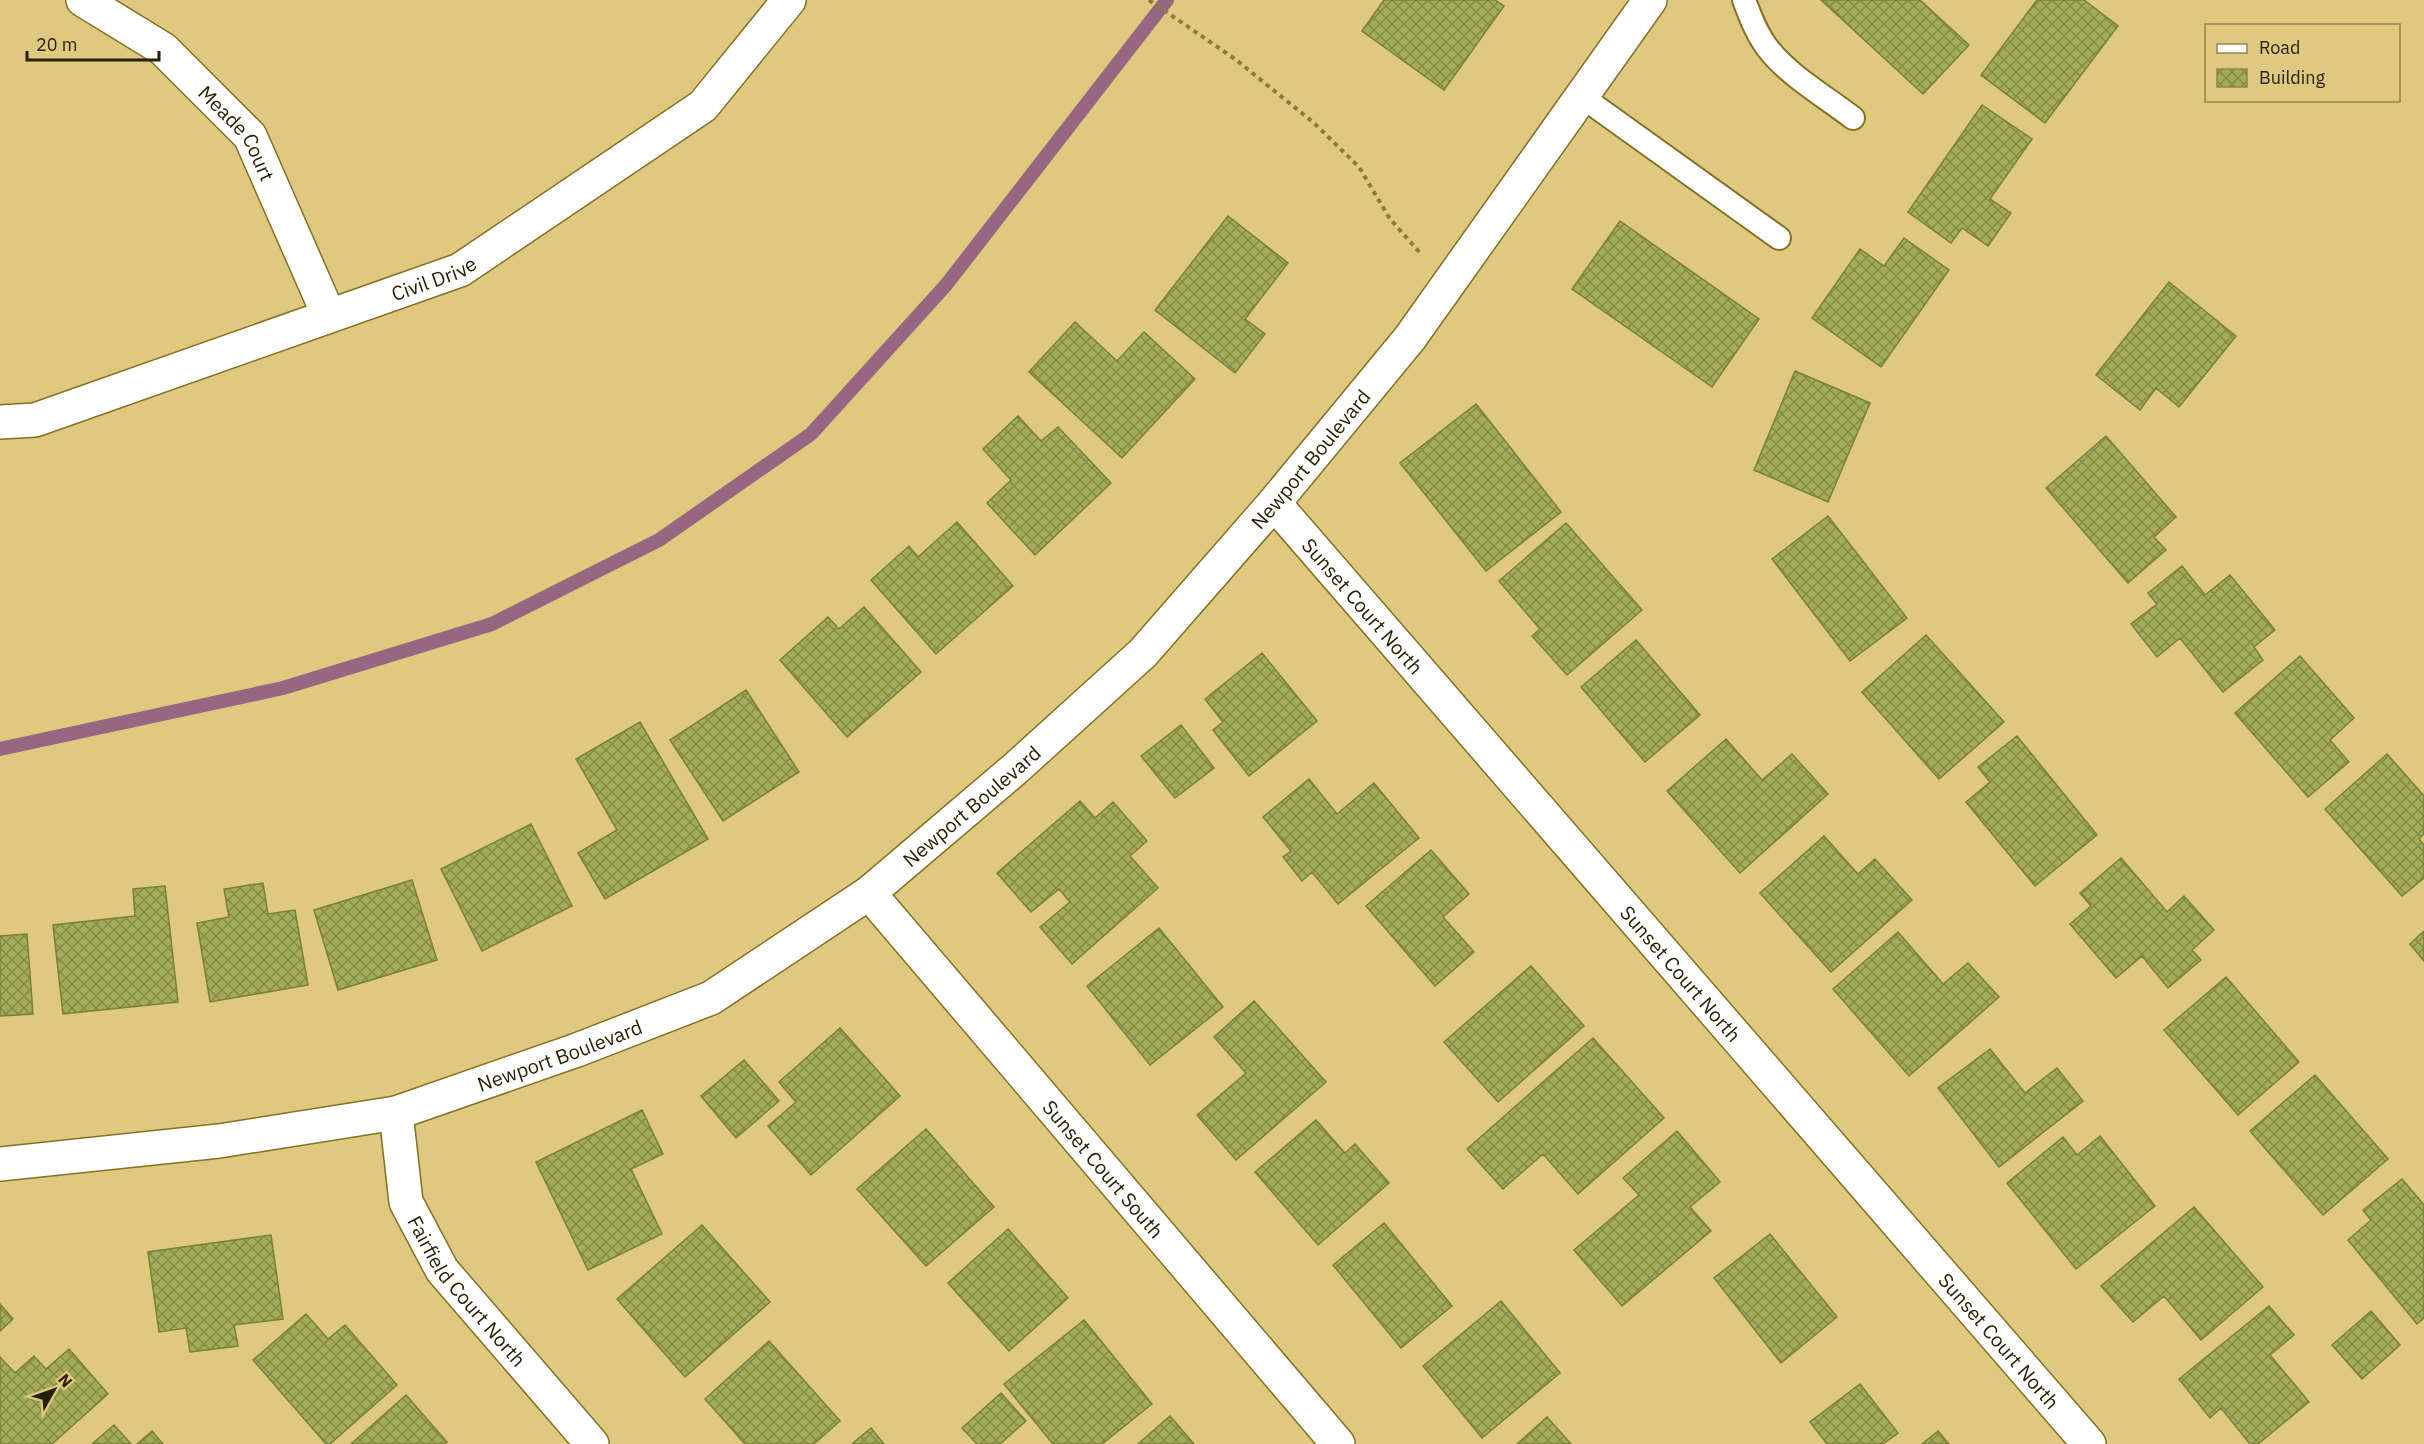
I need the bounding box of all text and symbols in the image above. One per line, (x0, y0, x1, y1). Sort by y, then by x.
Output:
scale bar (27, 24, 159, 62)
legend (2205, 24, 2400, 102)
text: 20 m (36, 33, 78, 56)
text: Road (2259, 36, 2300, 59)
text: Building (2259, 66, 2326, 89)
street label: Meade Court (193, 79, 281, 185)
street label: Civil Drive (387, 249, 481, 307)
street label: Newport Boulevard (1244, 383, 1376, 534)
street label: Sunset Court North (1296, 532, 1430, 680)
street label: Newport Boulevard (897, 739, 1046, 872)
street label: Sunset Court North (1615, 899, 1748, 1047)
street label: Newport Boulevard (474, 1013, 646, 1097)
street label: Sunset Court South (1037, 1094, 1170, 1244)
street label: Fairfield Court North (402, 1211, 533, 1372)
street label: Sunset Court North (1933, 1267, 2066, 1414)
north arrow (24, 1360, 84, 1420)
text: N (54, 1369, 77, 1391)

